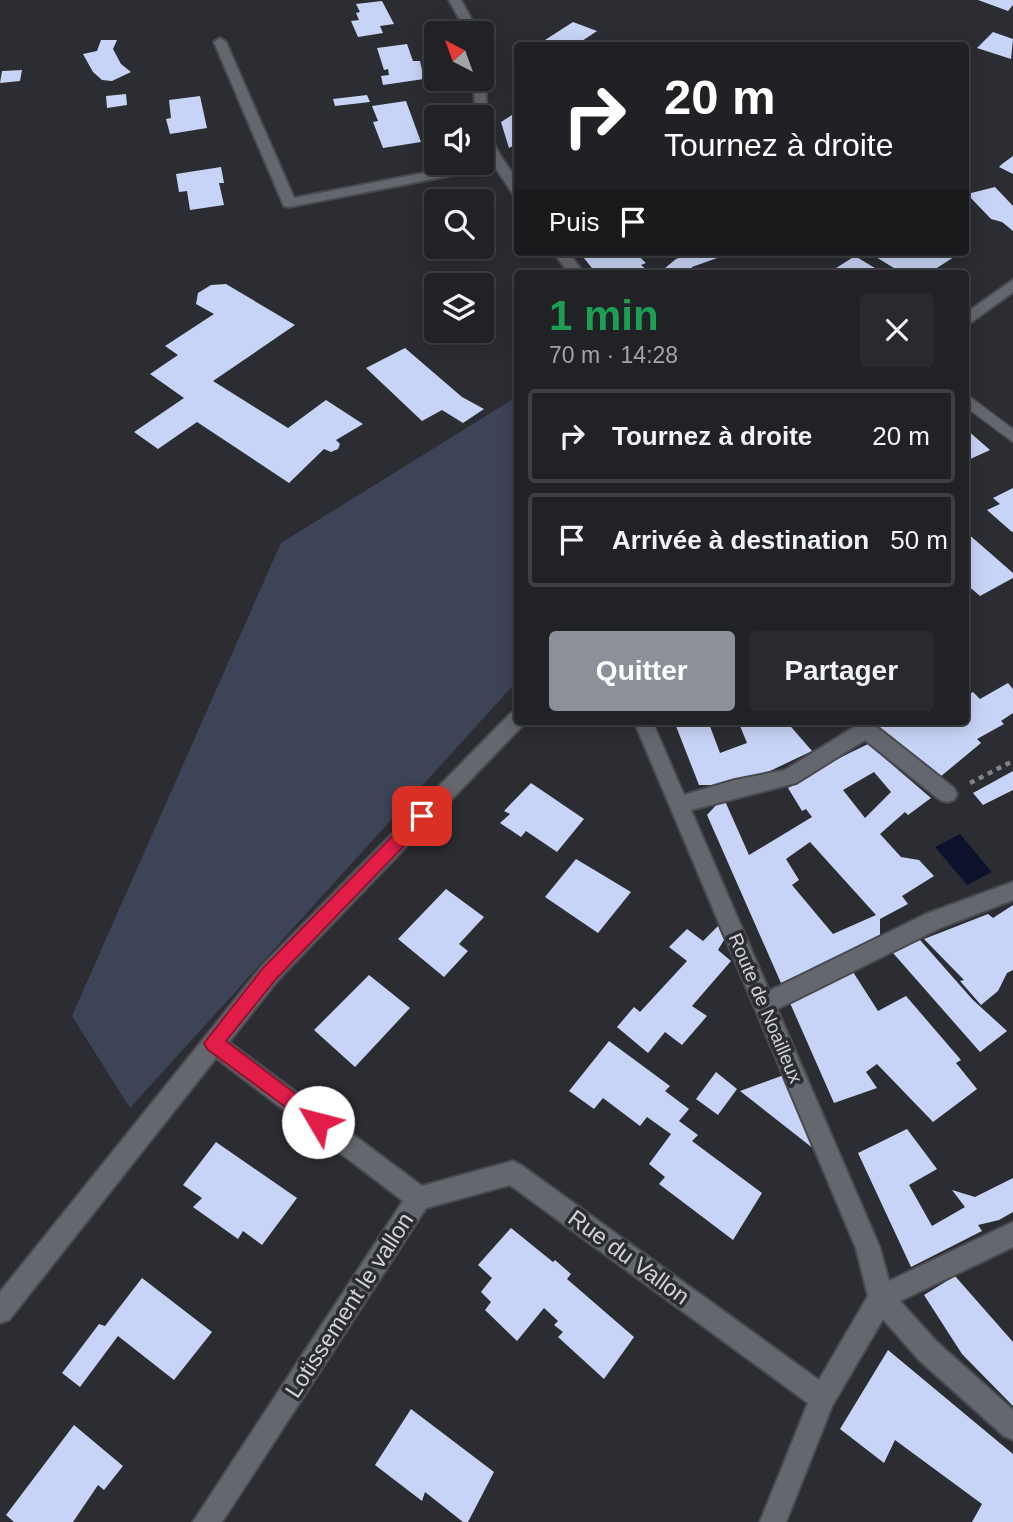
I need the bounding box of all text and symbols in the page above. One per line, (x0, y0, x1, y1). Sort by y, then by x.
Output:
north arrow (424, 21, 494, 91)
map controls (424, 21, 494, 343)
icon: right (549, 70, 640, 161)
text: 20 m (664, 70, 776, 124)
button: sound (424, 105, 494, 175)
text: Tournez à droite (664, 127, 893, 163)
button: search (424, 189, 494, 259)
icon: arrive (614, 203, 652, 241)
text: Puis (549, 207, 600, 237)
button: layers (424, 273, 494, 343)
text: 1 min (549, 292, 659, 339)
button: close (860, 293, 934, 367)
text: 70 m · 14:28 (549, 342, 678, 368)
icon: right (553, 417, 591, 455)
text: Tournez à droite (612, 421, 812, 451)
text: 20 m (872, 421, 930, 451)
icon: arrive (553, 521, 591, 559)
text: Arrivée à destination (612, 525, 869, 555)
text: 50 m (890, 525, 948, 555)
button: Quitter (549, 631, 735, 711)
button: Partager (749, 631, 934, 711)
pin (392, 786, 452, 846)
icon: arrive (403, 797, 441, 835)
street label: Route de Noailleux (725, 930, 807, 1087)
position arrow (281, 1085, 355, 1159)
street label: Rue du Vallon (564, 1205, 694, 1309)
street label: Lotissement le vallon (280, 1208, 418, 1402)

